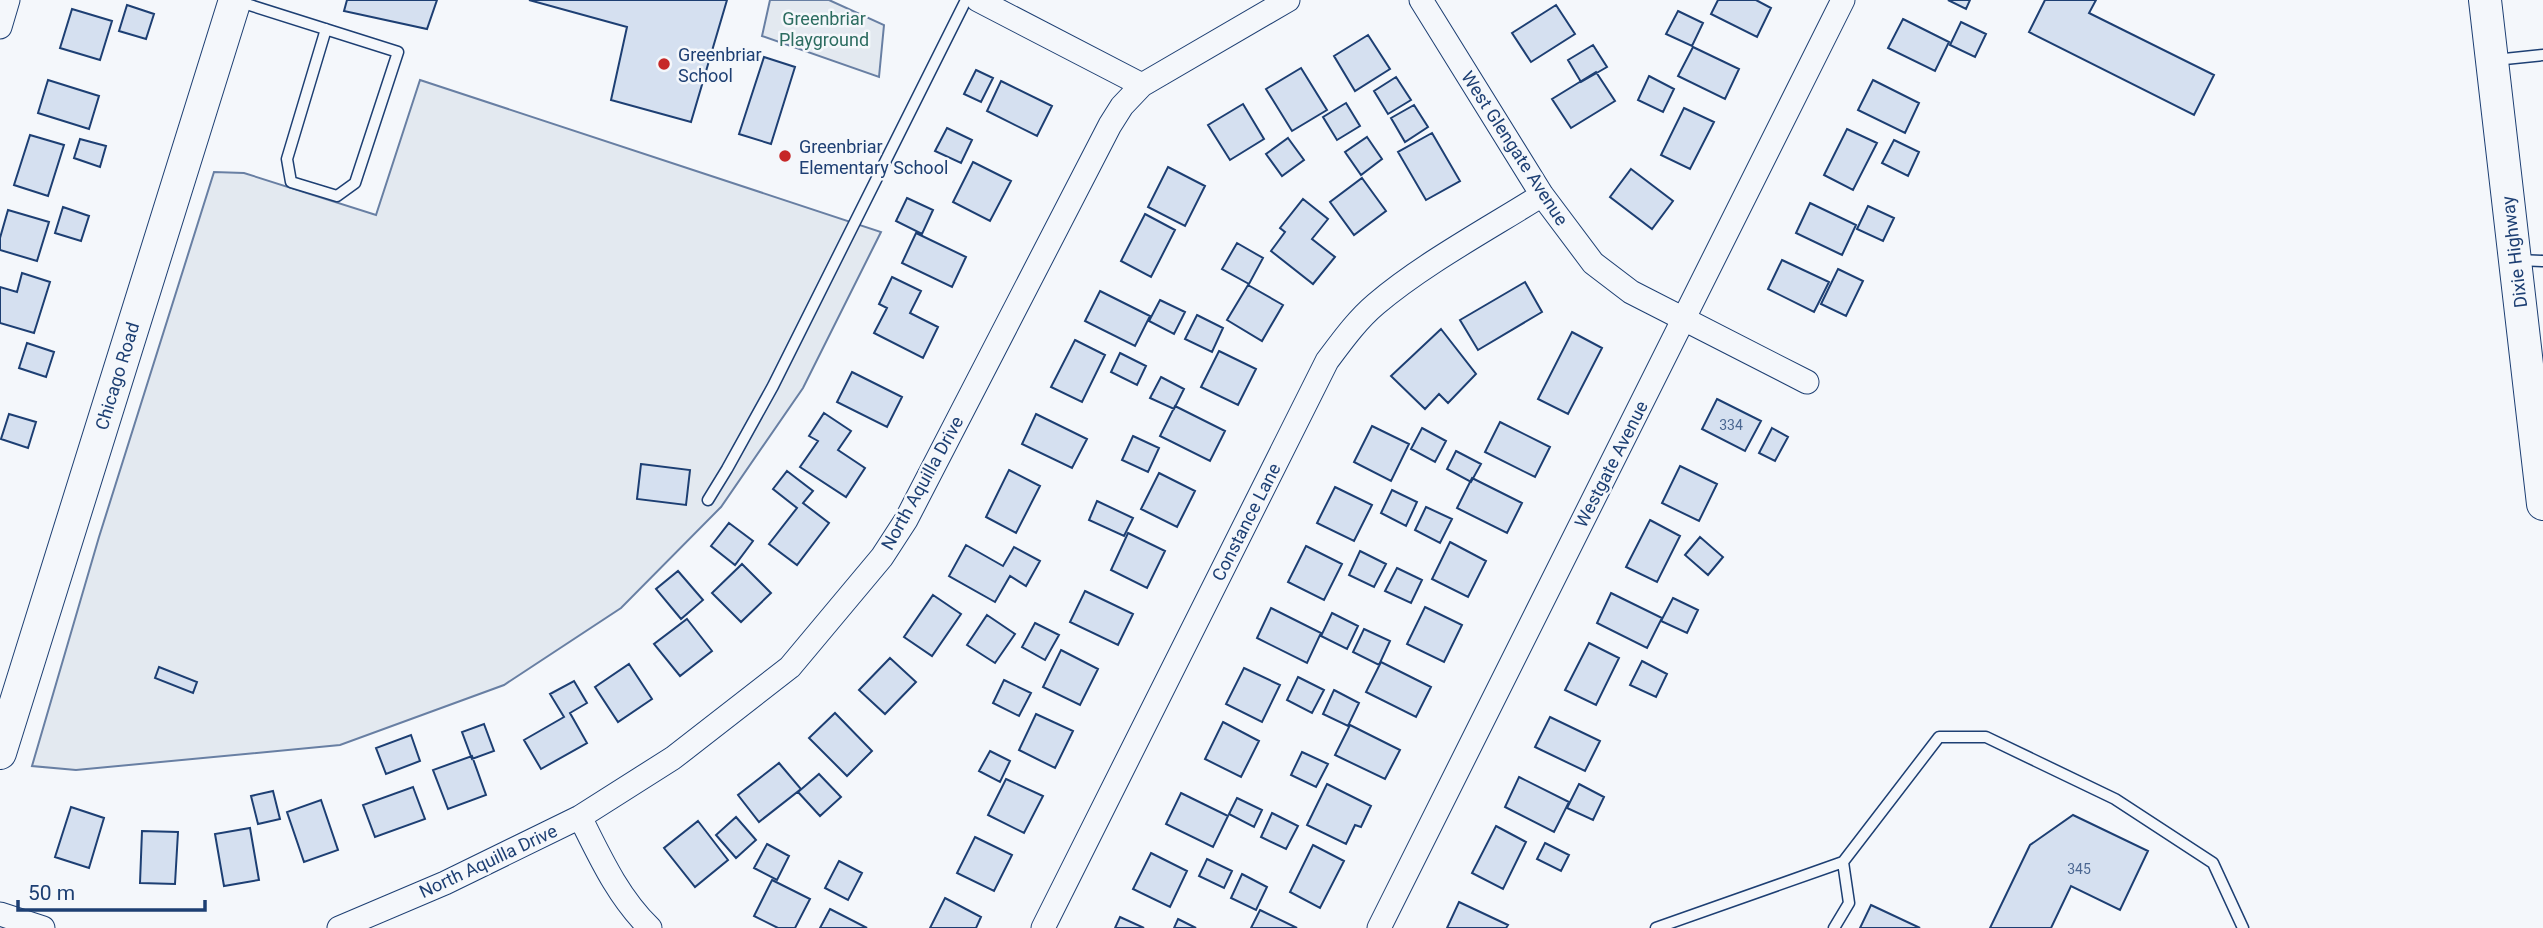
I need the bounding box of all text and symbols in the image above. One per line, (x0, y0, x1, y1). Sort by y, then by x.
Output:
park label: Greenbriar Playground (779, 8, 869, 50)
place label: Greenbriar School (678, 44, 762, 86)
marker: Greenbriar School (656, 56, 672, 72)
street label: West Glengate Avenue (1457, 67, 1573, 229)
place label: Greenbriar Elementary School (799, 136, 948, 178)
marker: Greenbriar Elementary School (777, 148, 793, 164)
street label: Dixie Highway (2497, 194, 2531, 309)
street label: Chicago Road (91, 320, 143, 432)
street label: Westgate Avenue (1570, 397, 1652, 531)
street label: North Aquilla Drive (877, 412, 967, 554)
house number: 334 (1719, 417, 1743, 433)
street label: Constance Lane (1207, 460, 1285, 584)
street label: North Aquilla Drive (416, 820, 560, 902)
house number: 345 (2067, 861, 2091, 877)
scale bar (18, 869, 205, 913)
text: 50 m (28, 881, 75, 905)

